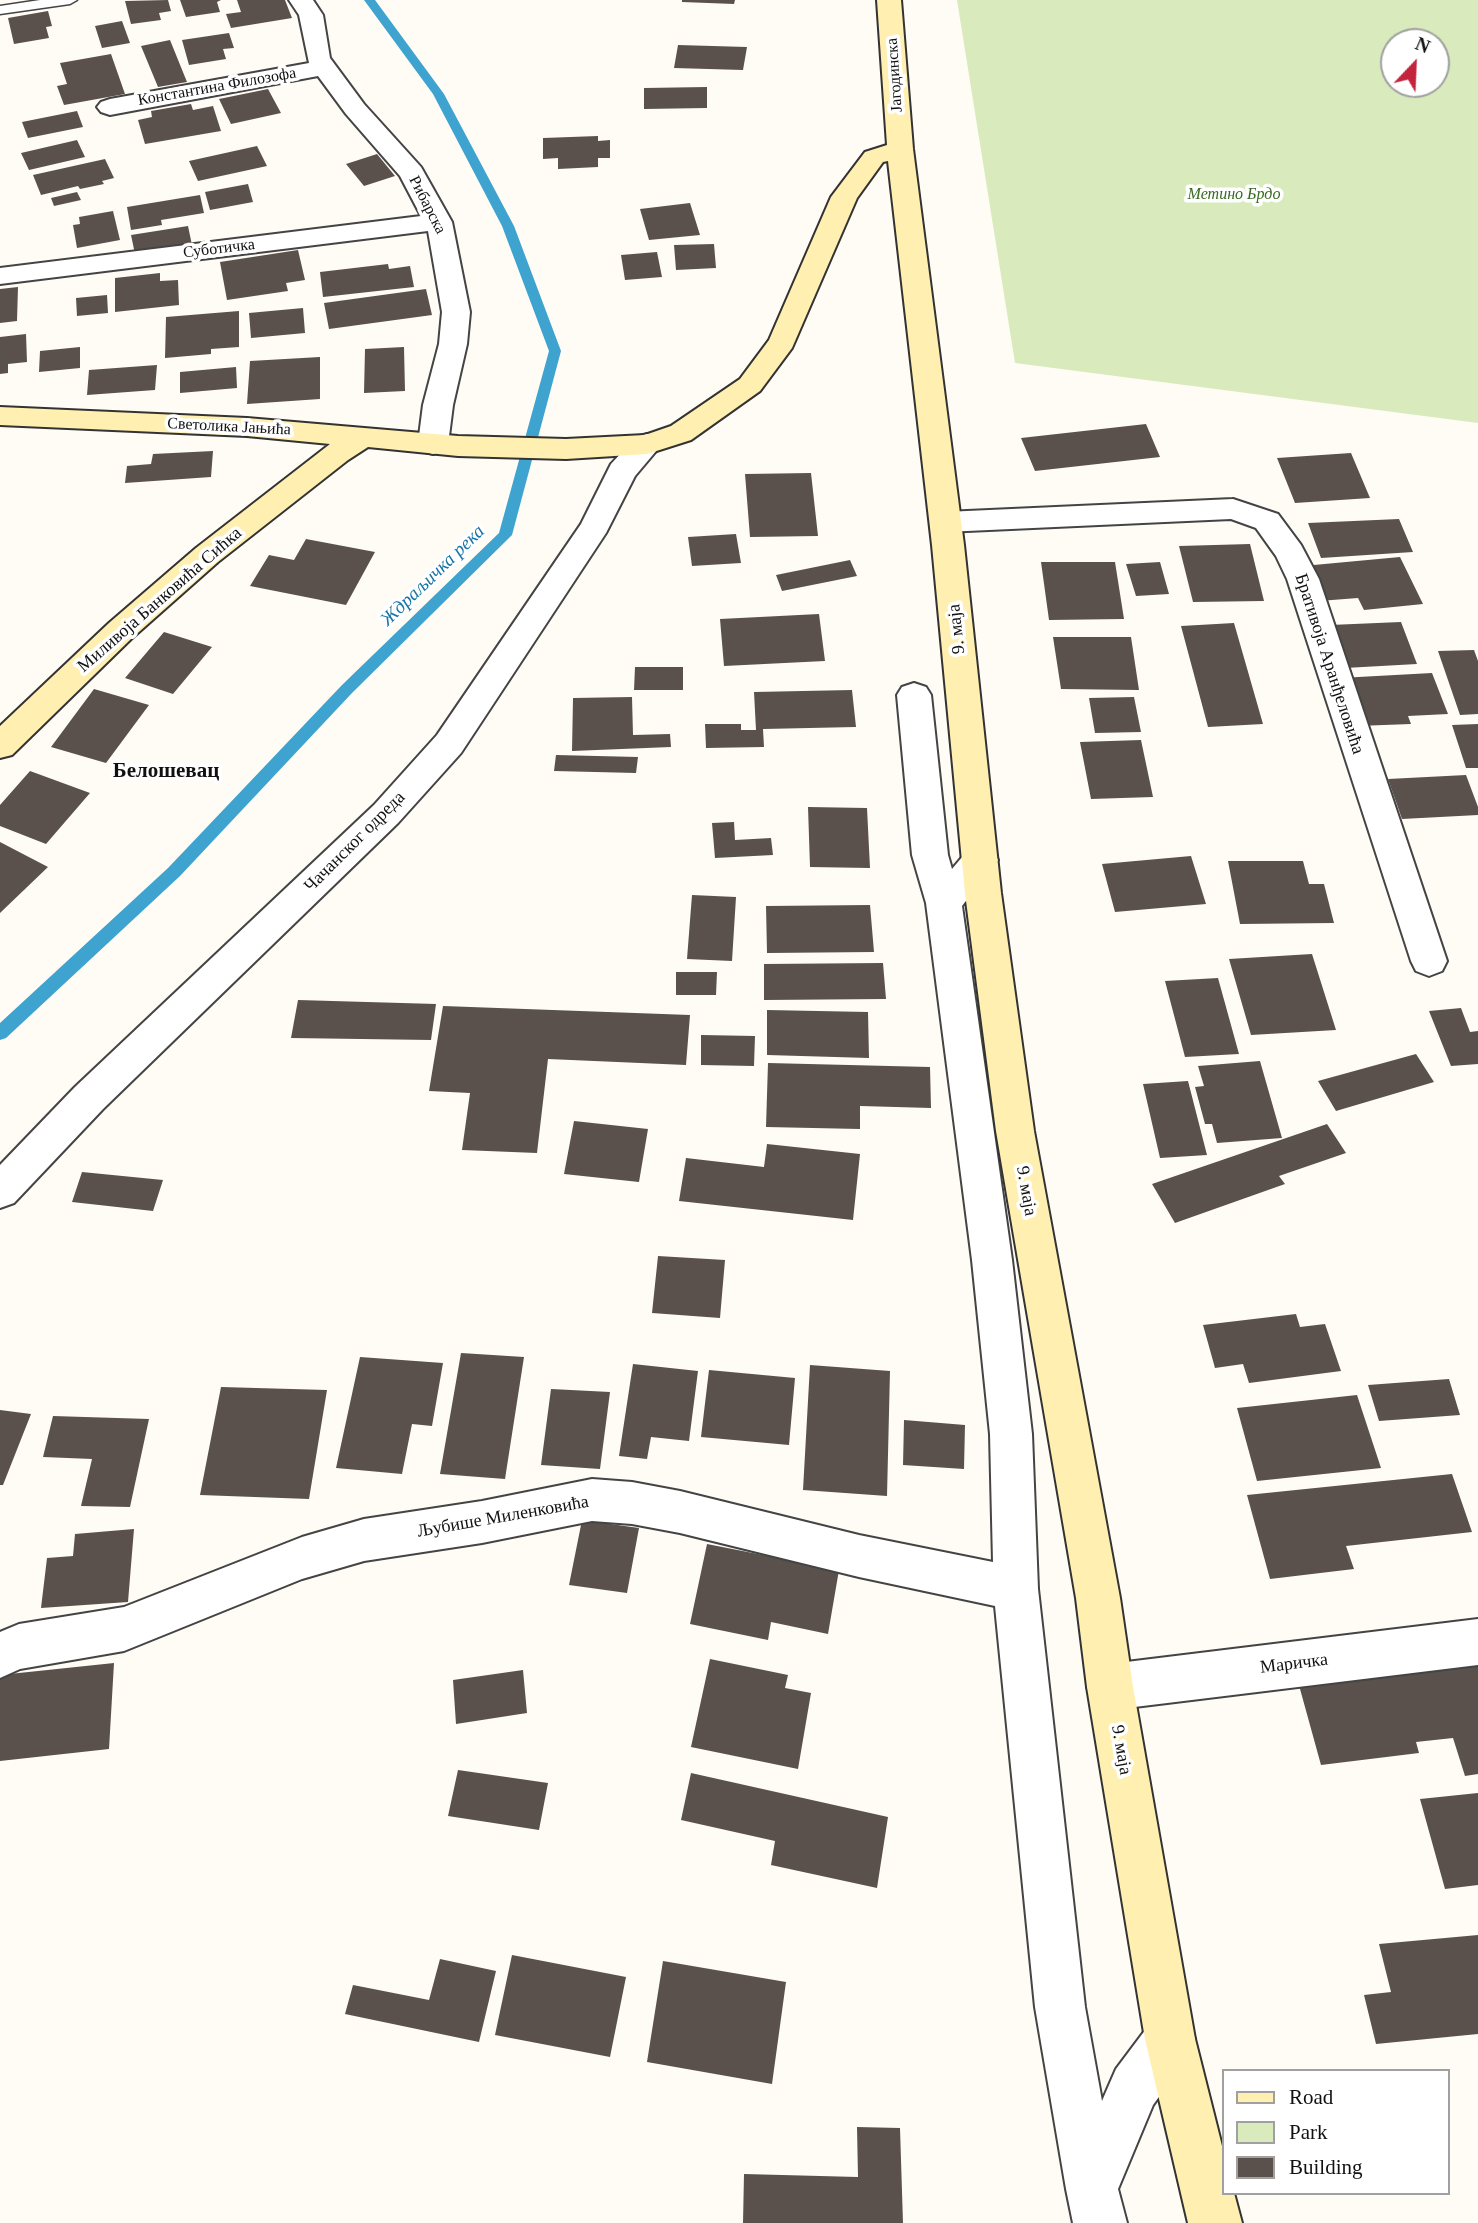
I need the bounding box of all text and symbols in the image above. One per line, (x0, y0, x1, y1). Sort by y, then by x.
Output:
north arrow (1380, 28, 1450, 98)
text: N (1412, 33, 1433, 57)
street label: Јагодинска (883, 37, 907, 113)
street label: Константина Филозофа (136, 64, 298, 110)
street label: Рибарска (404, 173, 450, 237)
park label: Метино Брдо (1188, 185, 1280, 205)
street label: Суботичка (182, 235, 256, 263)
street label: Светолика Јањића (167, 414, 291, 440)
water label: Ждраљичка река (376, 521, 490, 631)
street label: Миливоја Банковића Сићка (73, 523, 247, 677)
street label: Бративоја Аранђеловића (1290, 571, 1368, 757)
street label: 9. маја (944, 603, 970, 655)
district label: Белошевац (113, 759, 219, 785)
street label: Чачанског одреда (300, 787, 410, 897)
street label: 9. маја (1011, 1164, 1041, 1218)
street label: Љубише Миленковића (416, 1491, 590, 1543)
street label: Маричка (1259, 1649, 1329, 1679)
street label: 9. маја (1106, 1723, 1136, 1777)
legend (1222, 2069, 1450, 2195)
text: Road (1289, 2085, 1333, 2109)
text: Park (1289, 2120, 1328, 2144)
text: Building (1289, 2155, 1363, 2179)

